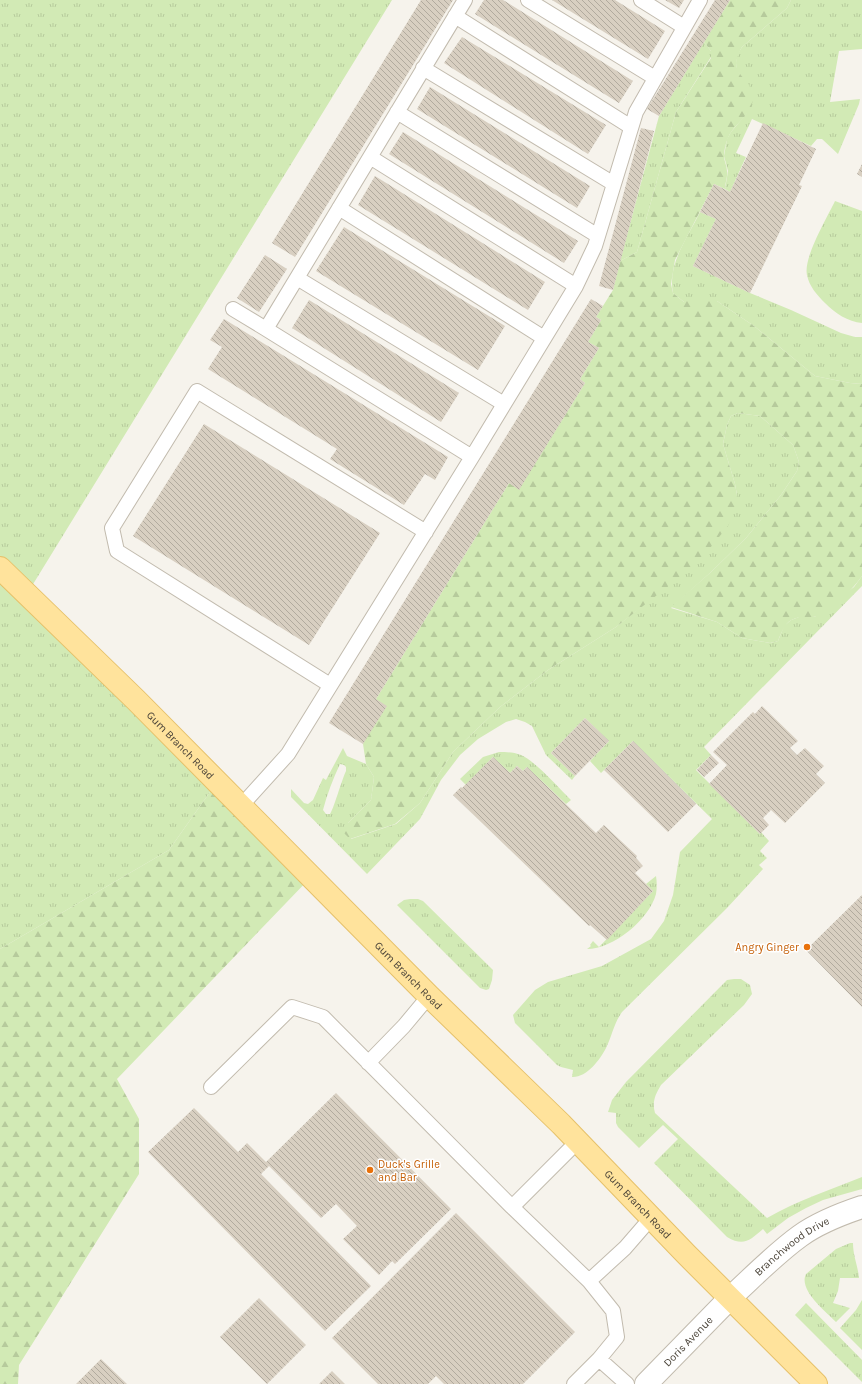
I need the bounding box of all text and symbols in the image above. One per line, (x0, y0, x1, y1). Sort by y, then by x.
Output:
street label: Gum Branch Road (144, 709, 217, 782)
street label: Gum Branch Road (372, 939, 445, 1012)
place label: Angry Ginger (735, 941, 799, 954)
marker: Angry Ginger (802, 942, 812, 952)
place label: Duck's Grille and Bar (378, 1158, 440, 1184)
marker: Duck's Grille and Bar (365, 1165, 375, 1175)
street label: Gum Branch Road (602, 1167, 674, 1242)
street label: Branchwood Drive (752, 1214, 832, 1279)
street label: Doris Avenue (661, 1313, 716, 1369)

